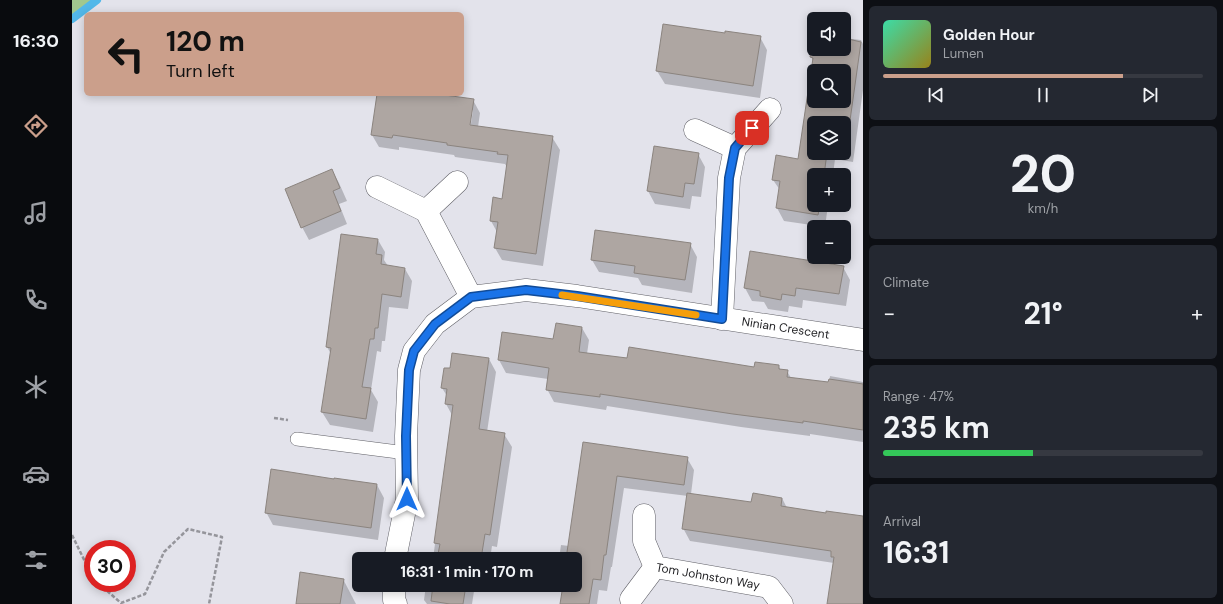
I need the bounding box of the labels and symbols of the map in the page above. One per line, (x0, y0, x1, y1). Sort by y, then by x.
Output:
pin (735, 111, 769, 145)
street label: Ninian Crescent (741, 313, 831, 343)
position arrow (386, 478, 428, 520)
speed limit sign: 30 (84, 540, 136, 592)
street label: Tom Johnston Way (655, 559, 761, 593)

